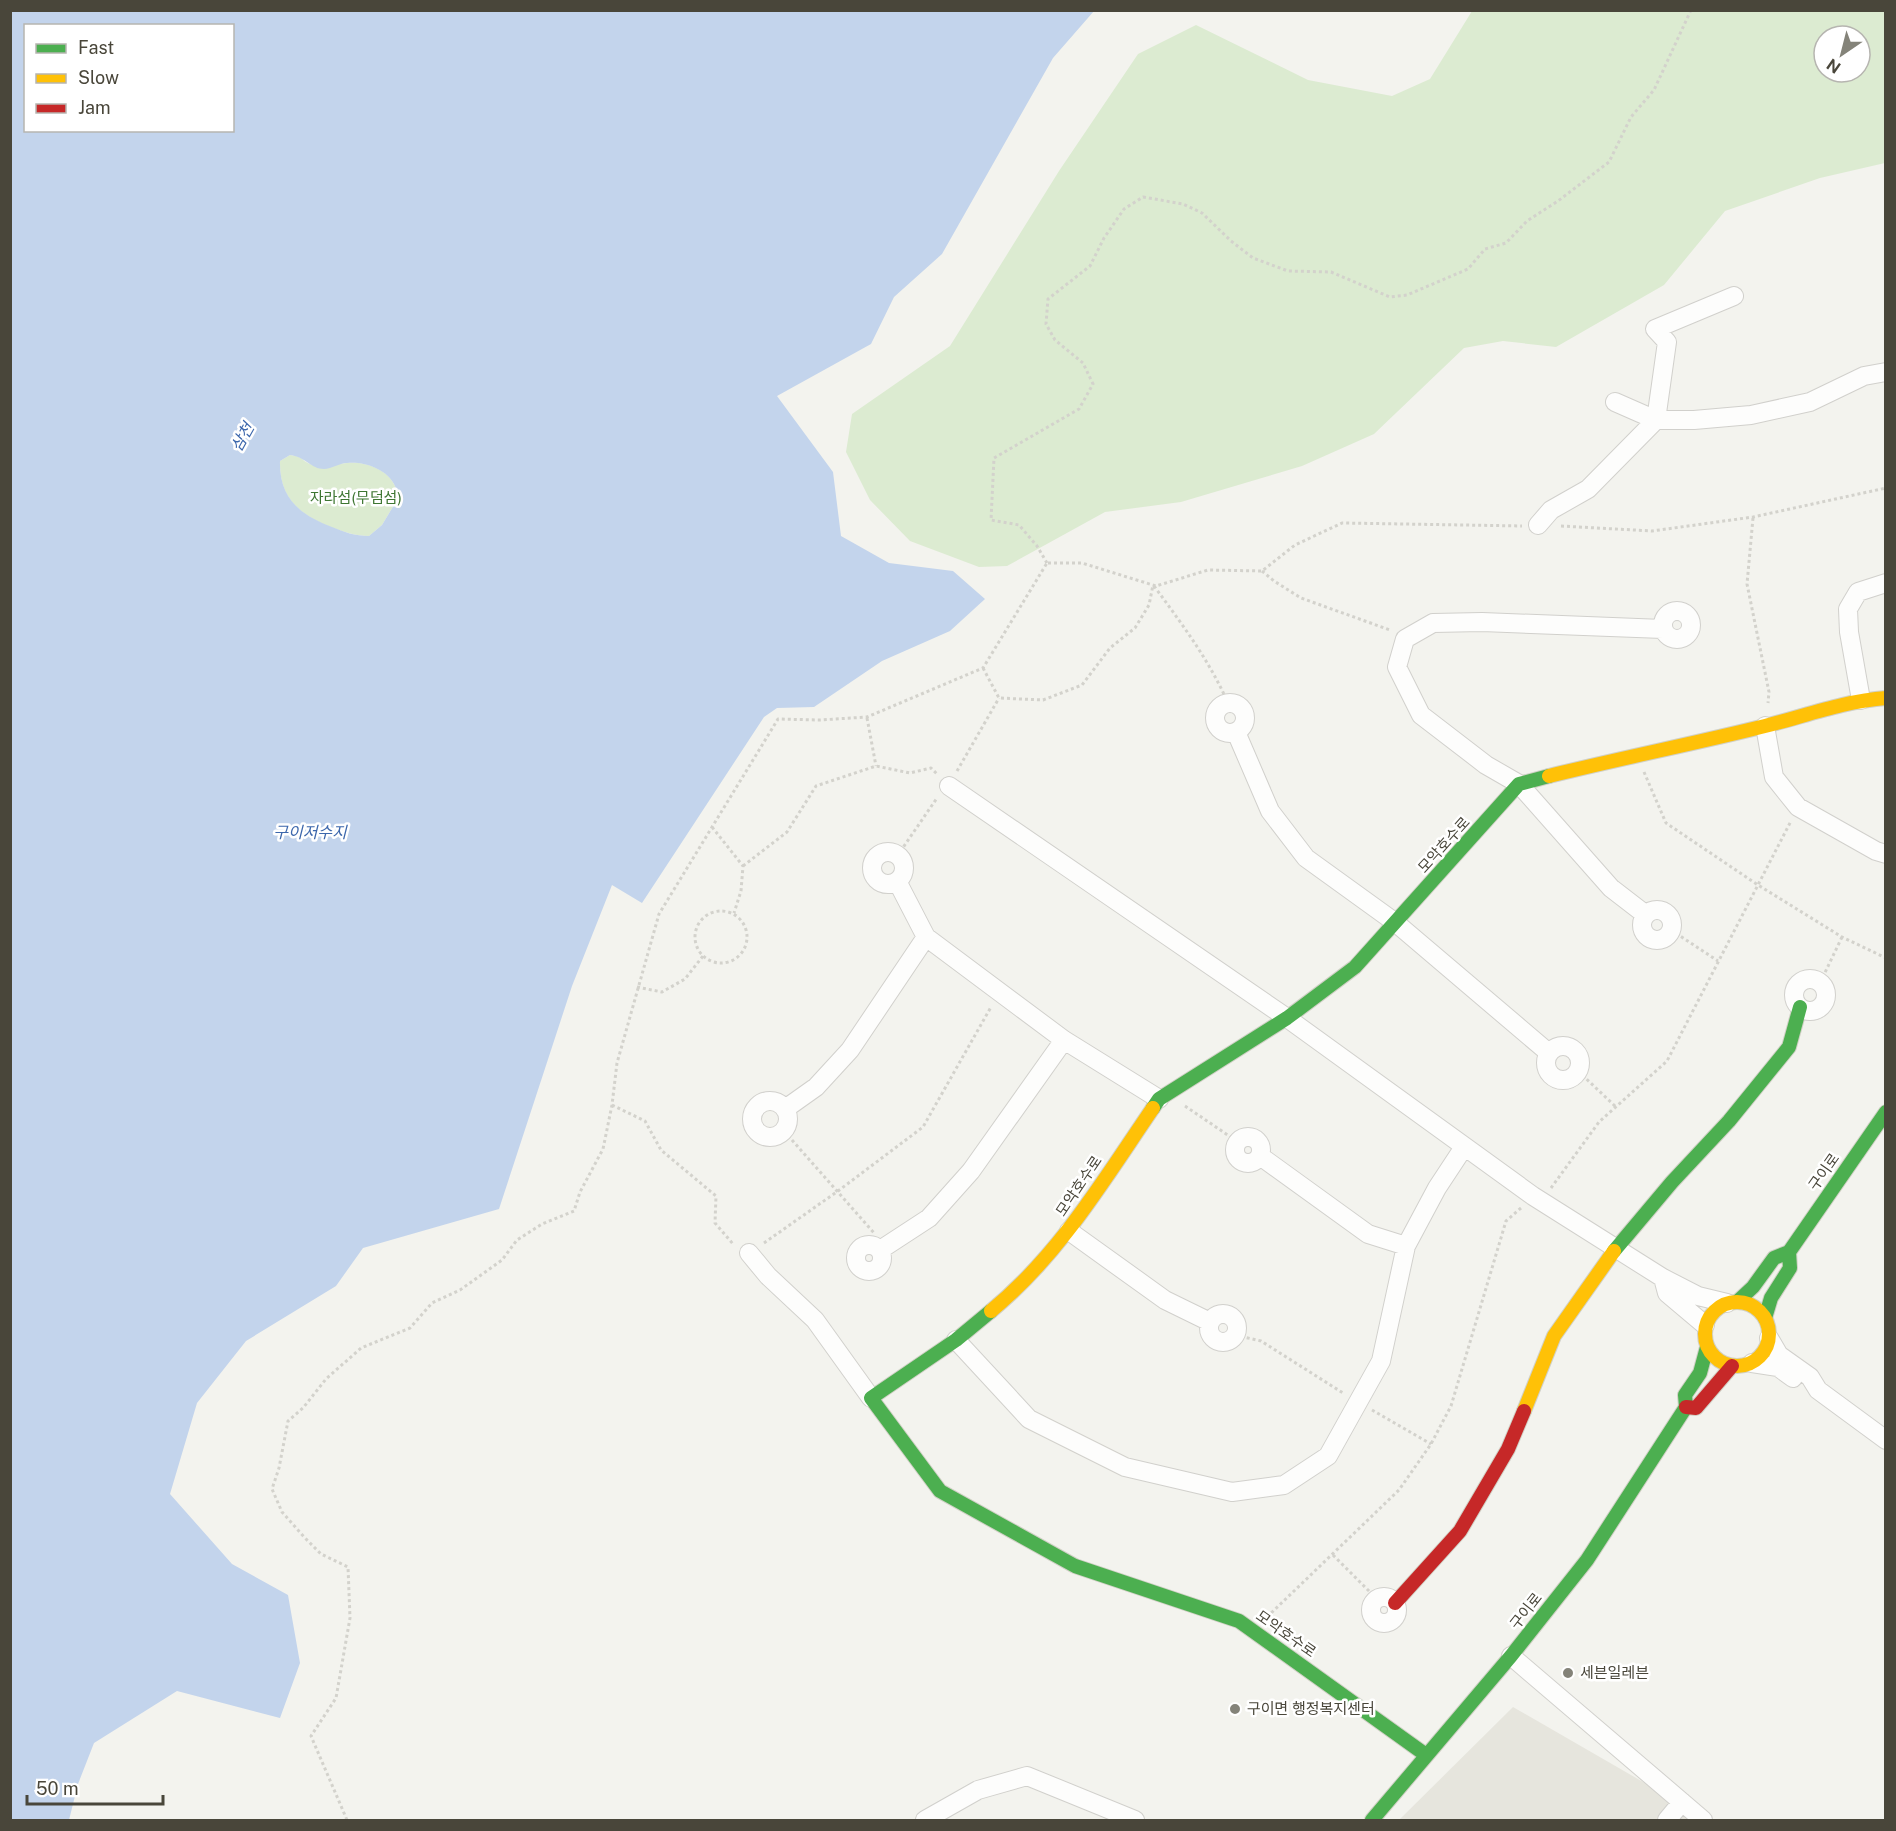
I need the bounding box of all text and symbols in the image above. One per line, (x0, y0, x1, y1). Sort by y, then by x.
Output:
legend (24, 24, 234, 132)
north arrow (1812, 24, 1872, 84)
text: Fast (78, 37, 114, 58)
text: N (1823, 55, 1844, 77)
text: Slow (78, 67, 119, 88)
text: Jam (78, 97, 111, 118)
water label: 삼천 (227, 418, 259, 455)
park label: 자라섬(무덤섬) (310, 489, 402, 506)
street label: 모악호수로 (1414, 813, 1473, 876)
water label: 구이저수지 (273, 823, 348, 842)
street label: 구이로 (1805, 1150, 1842, 1194)
street label: 모악호수로 (1052, 1152, 1105, 1219)
street label: 구이로 (1506, 1589, 1545, 1632)
street label: 모악호수로 (1253, 1607, 1319, 1660)
place label: 세븐일레븐 (1580, 1664, 1649, 1681)
marker: 세븐일레븐 (1561, 1666, 1575, 1680)
place label: 구이면 행정복지센터 (1247, 1700, 1375, 1717)
marker: 구이면 행정복지센터 (1228, 1702, 1242, 1716)
scale bar (27, 1768, 164, 1806)
text: 50 m (36, 1778, 79, 1799)

